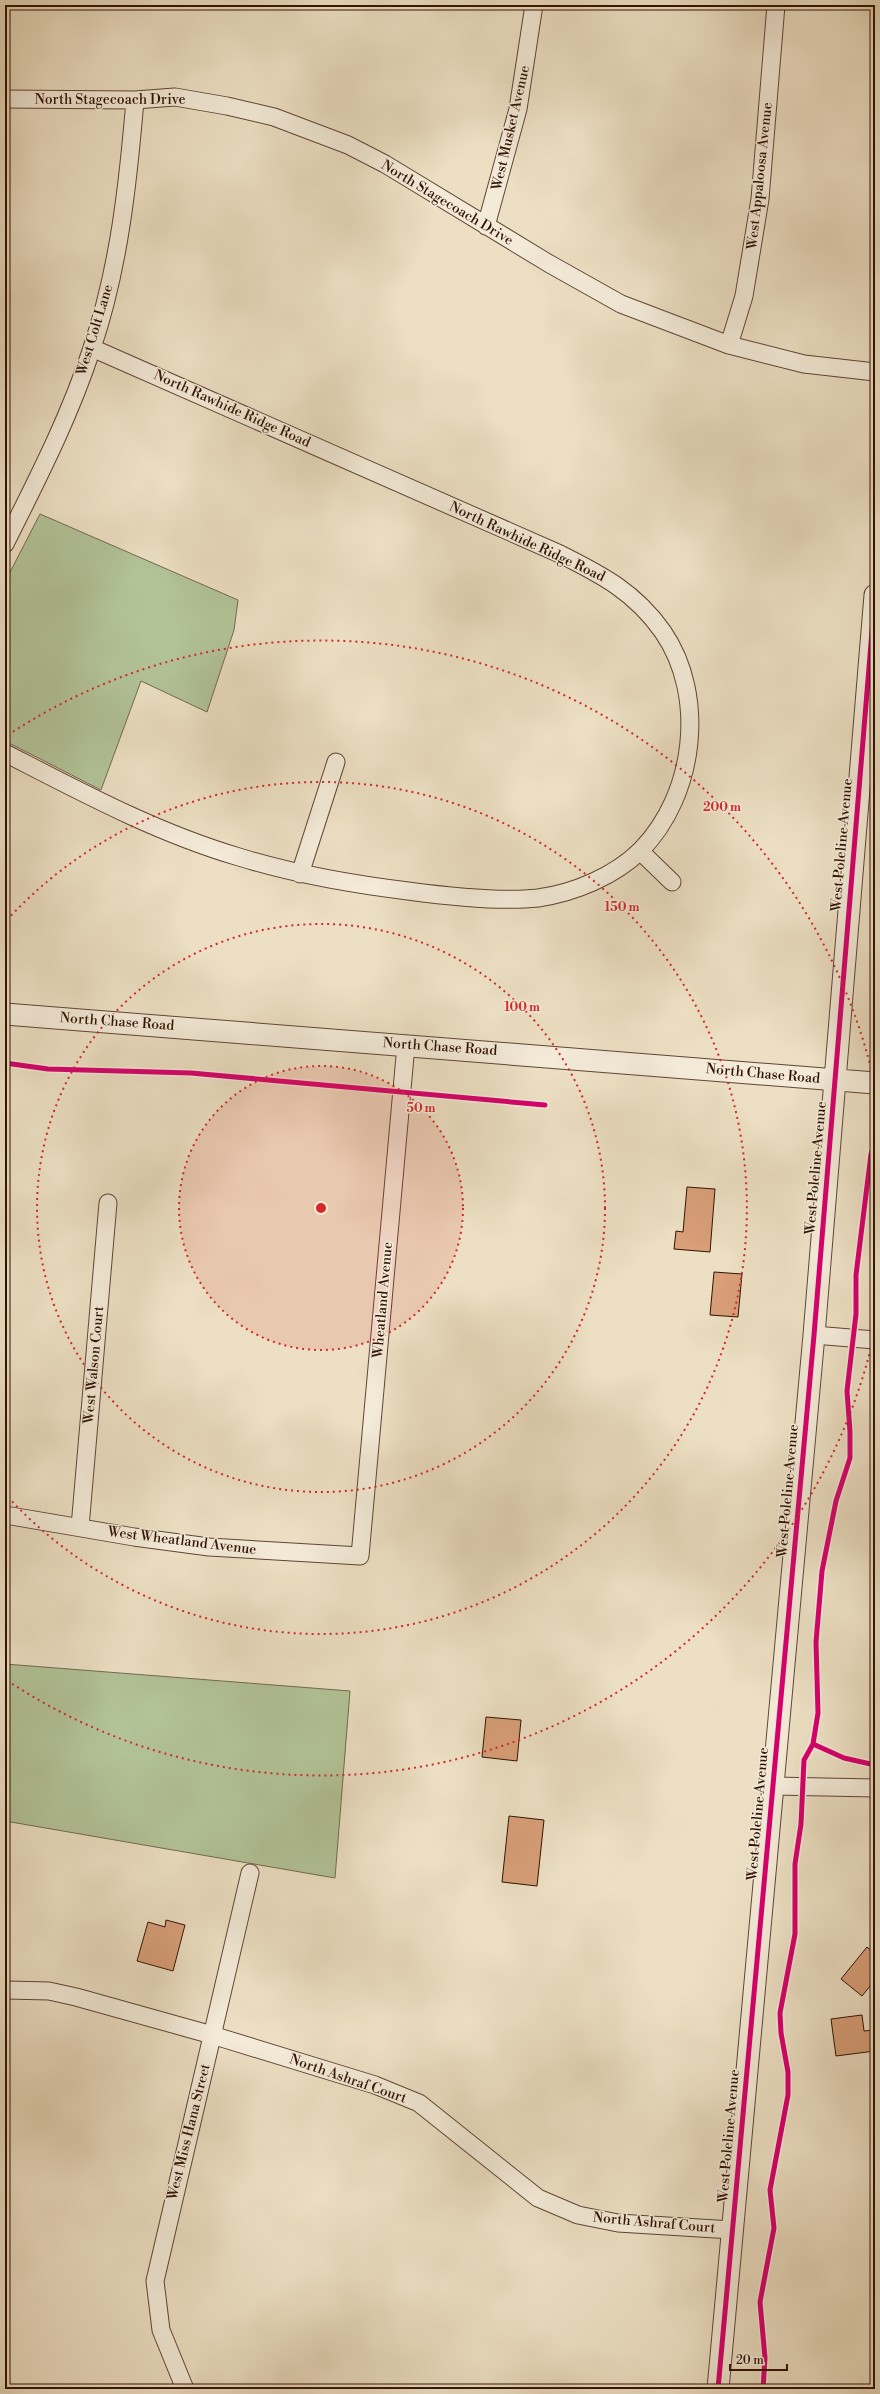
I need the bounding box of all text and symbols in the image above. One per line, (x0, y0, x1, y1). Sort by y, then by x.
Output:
street label: West Musket Avenue (488, 64, 534, 193)
street label: North Stagecoach Drive (34, 91, 186, 109)
street label: West Appaloosa Avenue (743, 101, 777, 252)
street label: North Stagecoach Drive (378, 156, 516, 250)
street label: West Colt Lane (72, 282, 117, 379)
street label: North Rawhide Ridge Road (151, 366, 313, 452)
street label: North Rawhide Ridge Road (446, 498, 608, 586)
street label: West Poleline Avenue (827, 778, 857, 913)
text: 200 m (703, 800, 741, 815)
text: 150 m (605, 900, 639, 915)
text: 100 m (504, 1000, 540, 1015)
street label: North Chase Road (59, 1009, 175, 1035)
street label: North Chase Road (382, 1034, 498, 1060)
street label: North Chase Road (705, 1060, 821, 1088)
text: 50 m (406, 1101, 436, 1116)
street label: West Poleline Avenue (801, 1101, 831, 1236)
centre of rings (314, 1201, 328, 1215)
street label: Wheatland Avenue (369, 1241, 397, 1360)
street label: West Walson Court (80, 1305, 108, 1426)
street label: West Poleline Avenue (773, 1424, 803, 1559)
street label: West Wheatland Avenue (106, 1523, 257, 1559)
street label: West Poleline Avenue (743, 1747, 773, 1882)
street label: North Ashraf Court (287, 2050, 409, 2108)
street label: West Miss Hana Street (163, 2062, 215, 2203)
street label: West Poleline Avenue (714, 2069, 744, 2204)
street label: North Ashraf Court (592, 2209, 716, 2237)
scale bar (730, 2346, 787, 2372)
text: 20 m (736, 2353, 764, 2368)

